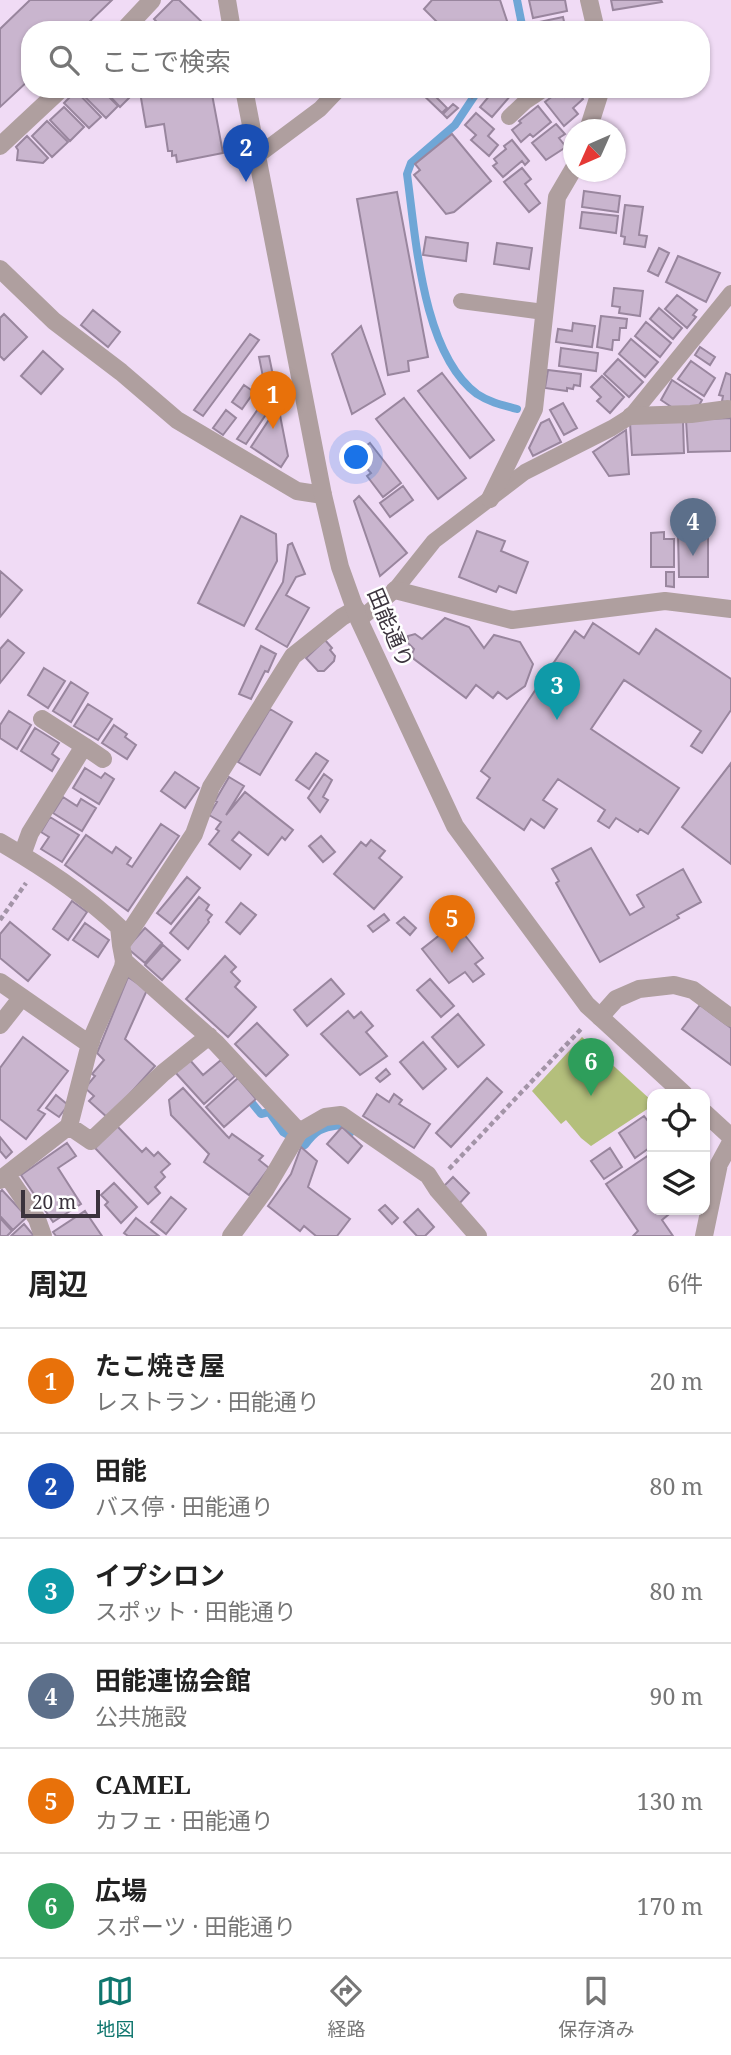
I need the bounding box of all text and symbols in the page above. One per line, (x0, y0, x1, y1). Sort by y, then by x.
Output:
search box (21, 21, 710, 98)
icon: search (45, 41, 83, 79)
text: ここで検索 (101, 43, 231, 79)
north arrow (563, 119, 626, 182)
pin: 2 (223, 124, 269, 182)
pin: 1 (250, 371, 296, 429)
your location (339, 440, 373, 474)
pin: 4 (670, 498, 716, 556)
street label: 田能通り (362, 583, 420, 672)
pin: 3 (534, 662, 580, 720)
pin: 5 (429, 895, 475, 953)
pin: 6 (568, 1038, 614, 1096)
map controls (647, 1089, 710, 1215)
button: locate (647, 1089, 710, 1152)
button: layers (647, 1152, 710, 1215)
scale bar (21, 1187, 100, 1219)
text: 20 m (32, 1189, 76, 1215)
text: 周辺 (28, 1263, 88, 1304)
text: 6件 (667, 1267, 703, 1299)
text: たこ焼き屋 (95, 1347, 225, 1383)
text: 1 (45, 1365, 58, 1397)
text: 20 m (650, 1365, 703, 1397)
text: レストラン · 田能通り (95, 1385, 320, 1417)
text: 田能 (95, 1452, 147, 1488)
text: 2 (45, 1470, 58, 1502)
text: 80 m (650, 1470, 703, 1502)
text: バス停 · 田能通り (95, 1490, 274, 1522)
text: イプシロン (95, 1557, 225, 1593)
text: 3 (45, 1575, 58, 1607)
text: 80 m (650, 1575, 703, 1607)
text: スポット · 田能通り (95, 1595, 297, 1627)
text: 田能連協会館 (95, 1662, 251, 1698)
text: 4 (45, 1680, 58, 1712)
text: 90 m (650, 1680, 703, 1712)
text: 公共施設 (95, 1700, 187, 1732)
text: CAMEL (95, 1766, 191, 1802)
text: 5 (45, 1785, 58, 1817)
text: 130 m (637, 1785, 703, 1817)
text: カフェ · 田能通り (95, 1804, 274, 1836)
text: 広場 (95, 1872, 147, 1908)
text: 6 (45, 1890, 58, 1922)
text: 170 m (637, 1890, 703, 1922)
text: スポーツ · 田能通り (95, 1910, 296, 1942)
tab: 地図 (96, 1972, 135, 2042)
tab: 経路 (327, 1972, 366, 2042)
tab: 保存済み (558, 1972, 635, 2042)

